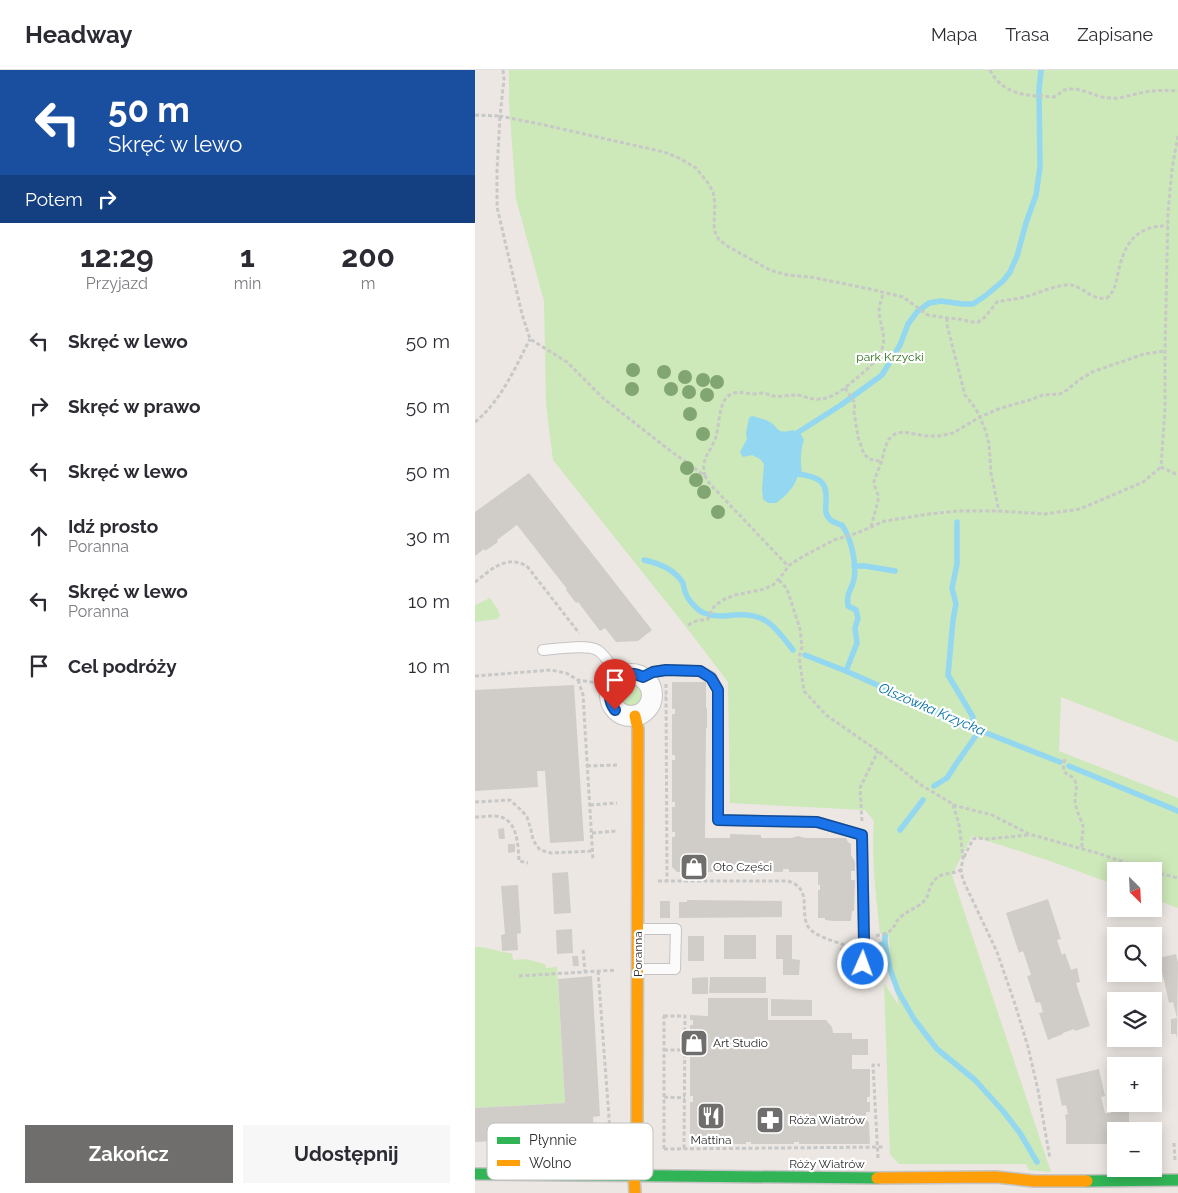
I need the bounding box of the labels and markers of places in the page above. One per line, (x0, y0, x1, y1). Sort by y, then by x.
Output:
pin (594, 659, 636, 710)
shop icon: Oto Części (679, 852, 709, 882)
place label: Oto Części (713, 860, 772, 874)
shop icon: Art Studio (679, 1028, 709, 1058)
place label: Art Studio (713, 1036, 768, 1050)
restaurant icon: Mattina (696, 1101, 726, 1131)
pharmacy icon: Róża Wiatrów (755, 1105, 785, 1135)
place label: Róża Wiatrów (789, 1113, 865, 1127)
place label: Mattina (690, 1133, 732, 1147)

